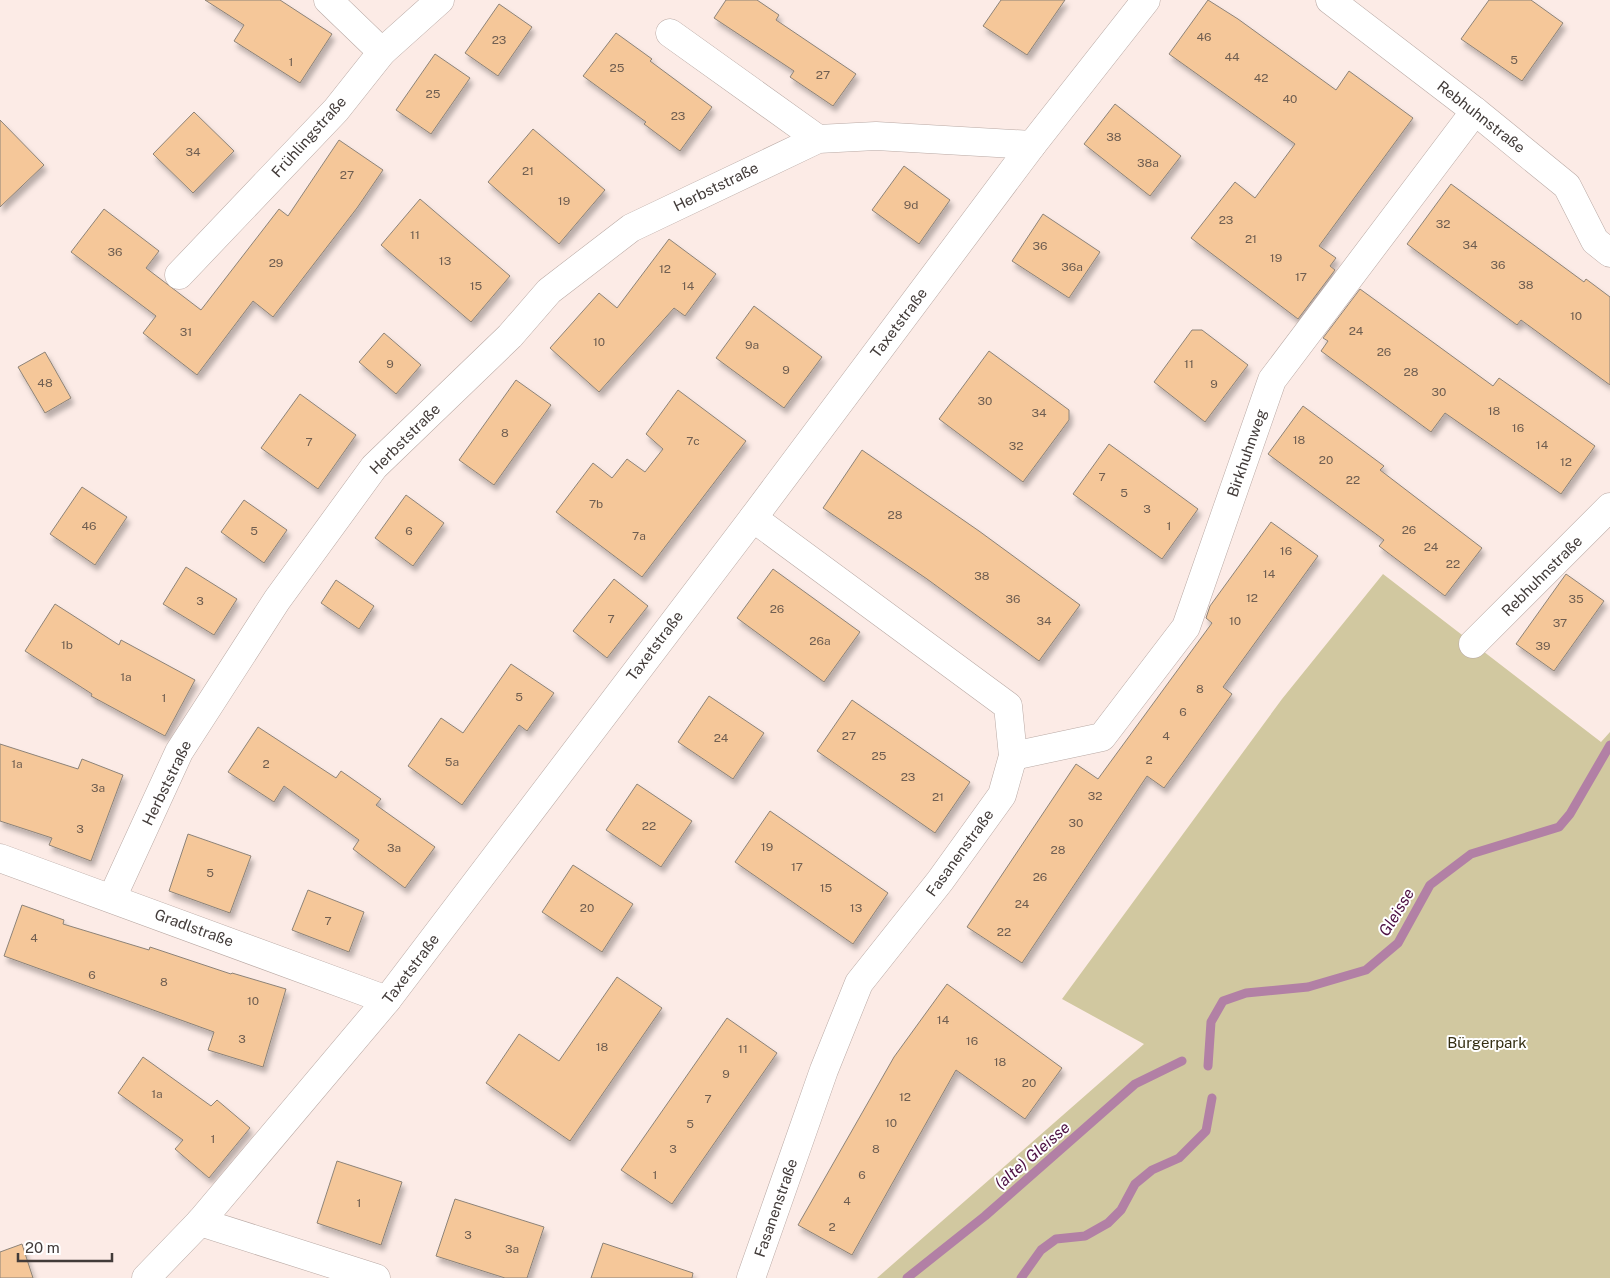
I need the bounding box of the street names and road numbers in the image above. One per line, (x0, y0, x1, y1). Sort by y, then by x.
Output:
street label: Rebhuhnstraße (1434, 77, 1529, 156)
street label: Frühlingstraße (268, 93, 349, 181)
street label: Herbststraße (671, 159, 761, 214)
street label: Taxetstraße (867, 285, 930, 361)
street label: Herbststraße (366, 400, 443, 477)
street label: Birkhuhnweg (1224, 407, 1270, 499)
street label: Rebhuhnstraße (1498, 532, 1585, 619)
street label: Taxetstraße (623, 608, 686, 684)
street label: Herbststraße (139, 738, 194, 828)
street label: Fasanenstraße (922, 806, 997, 899)
street label: Gradlstraße (152, 905, 236, 950)
street label: Taxetstraße (379, 931, 442, 1007)
street label: Fasanenstraße (751, 1156, 800, 1259)

